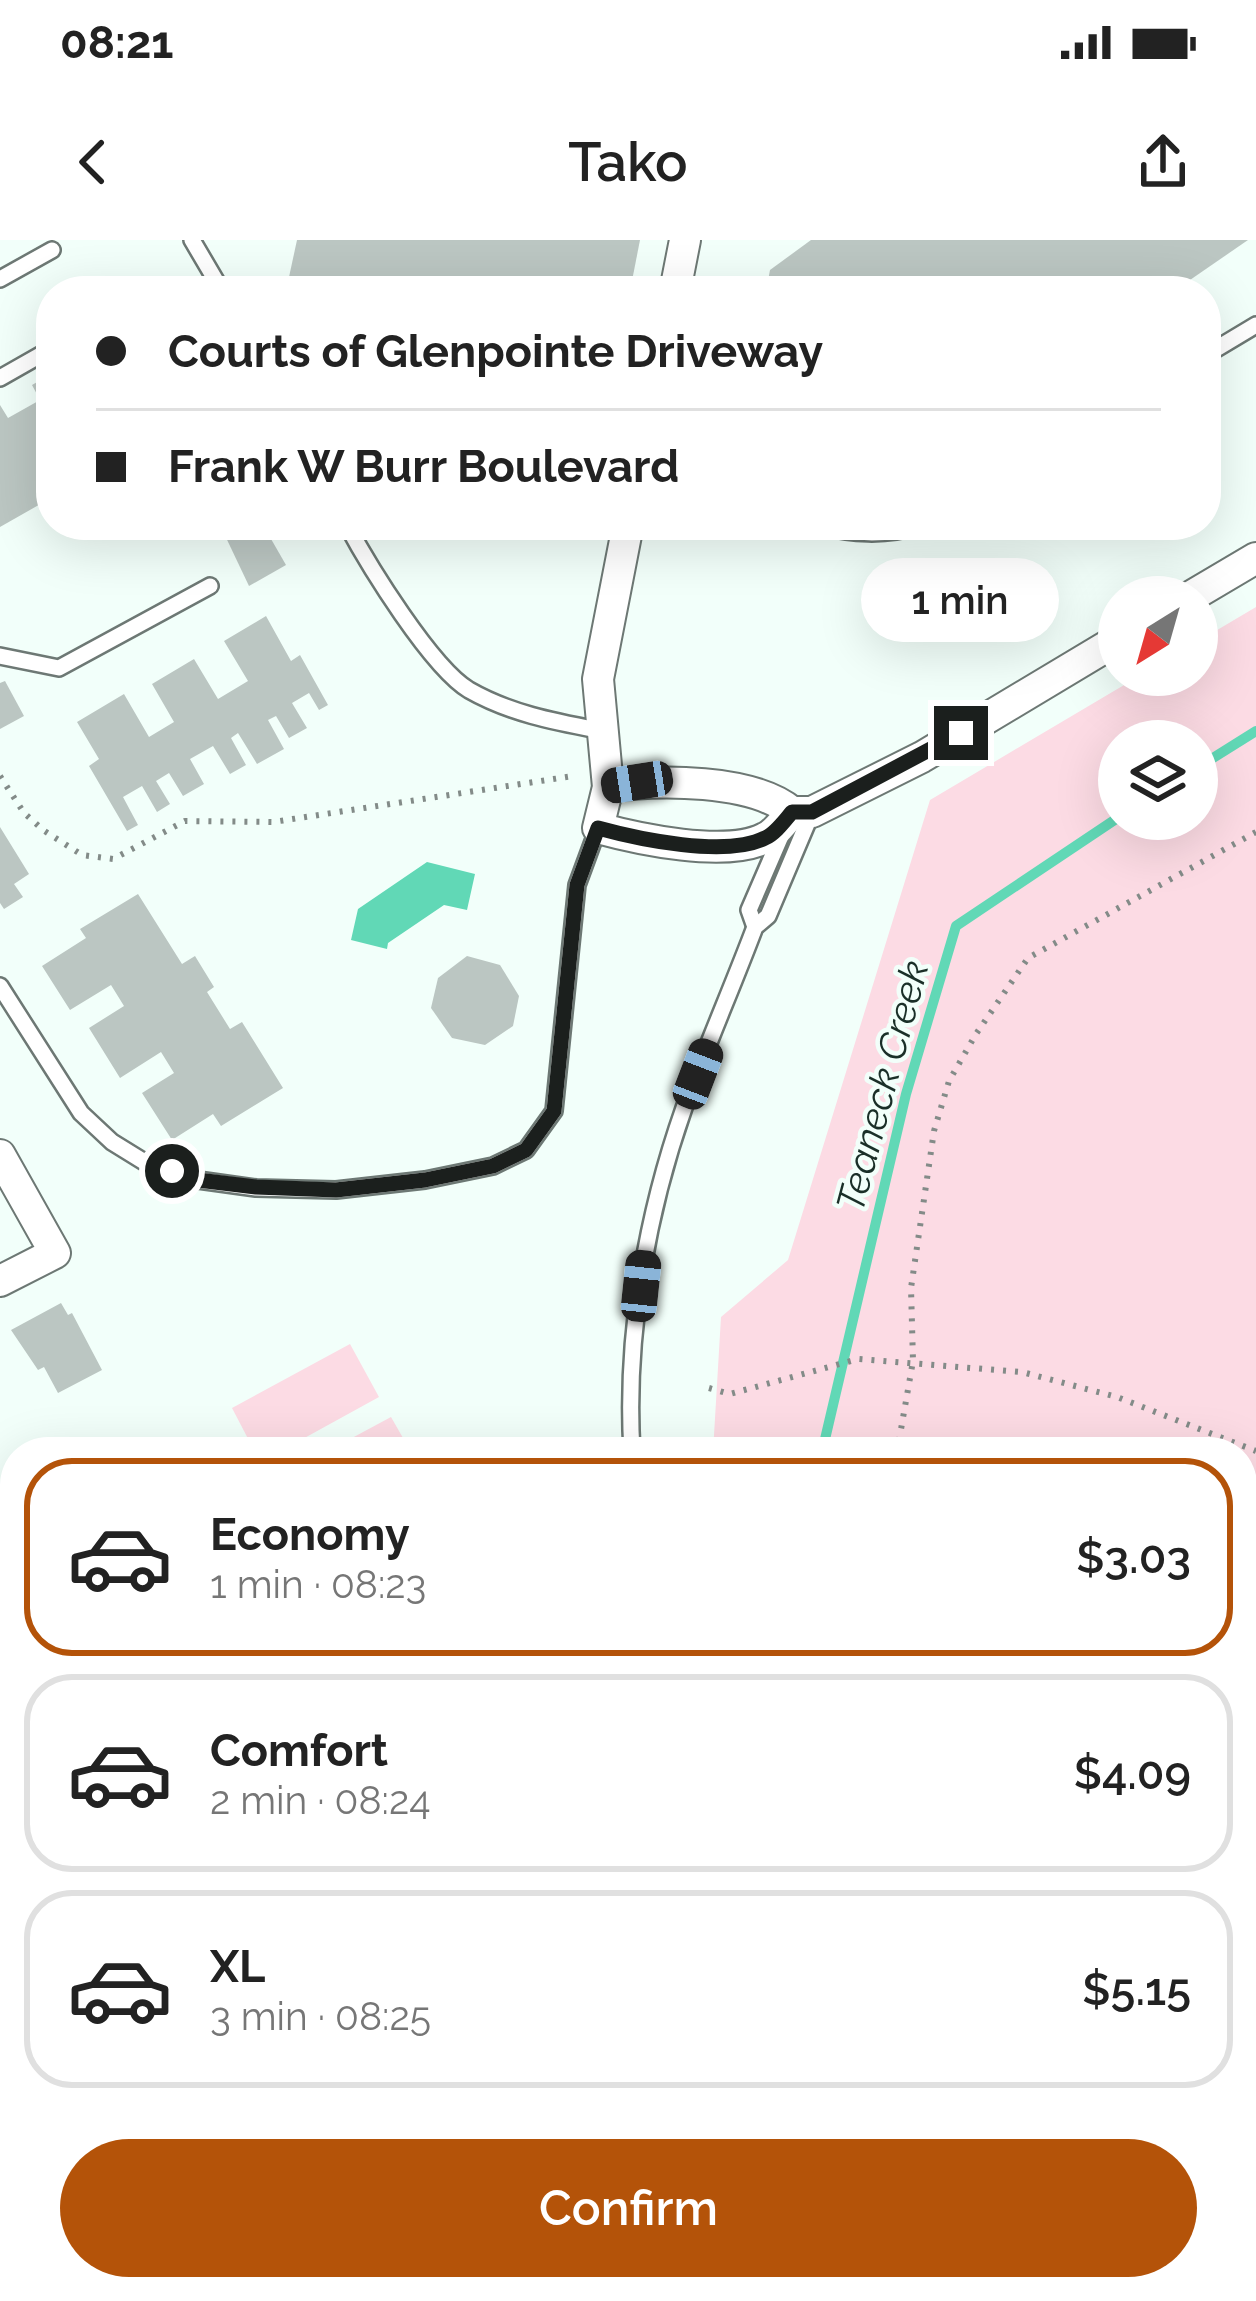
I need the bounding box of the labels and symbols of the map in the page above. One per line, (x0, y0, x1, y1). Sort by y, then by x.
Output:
callout: 1 min (862, 559, 1060, 643)
north arrow (1098, 576, 1218, 696)
route end (934, 706, 988, 760)
car (599, 759, 675, 805)
water label: Teaneck Creek (826, 956, 938, 1216)
car (668, 1034, 728, 1114)
route start (145, 1144, 199, 1198)
car (619, 1248, 663, 1324)

